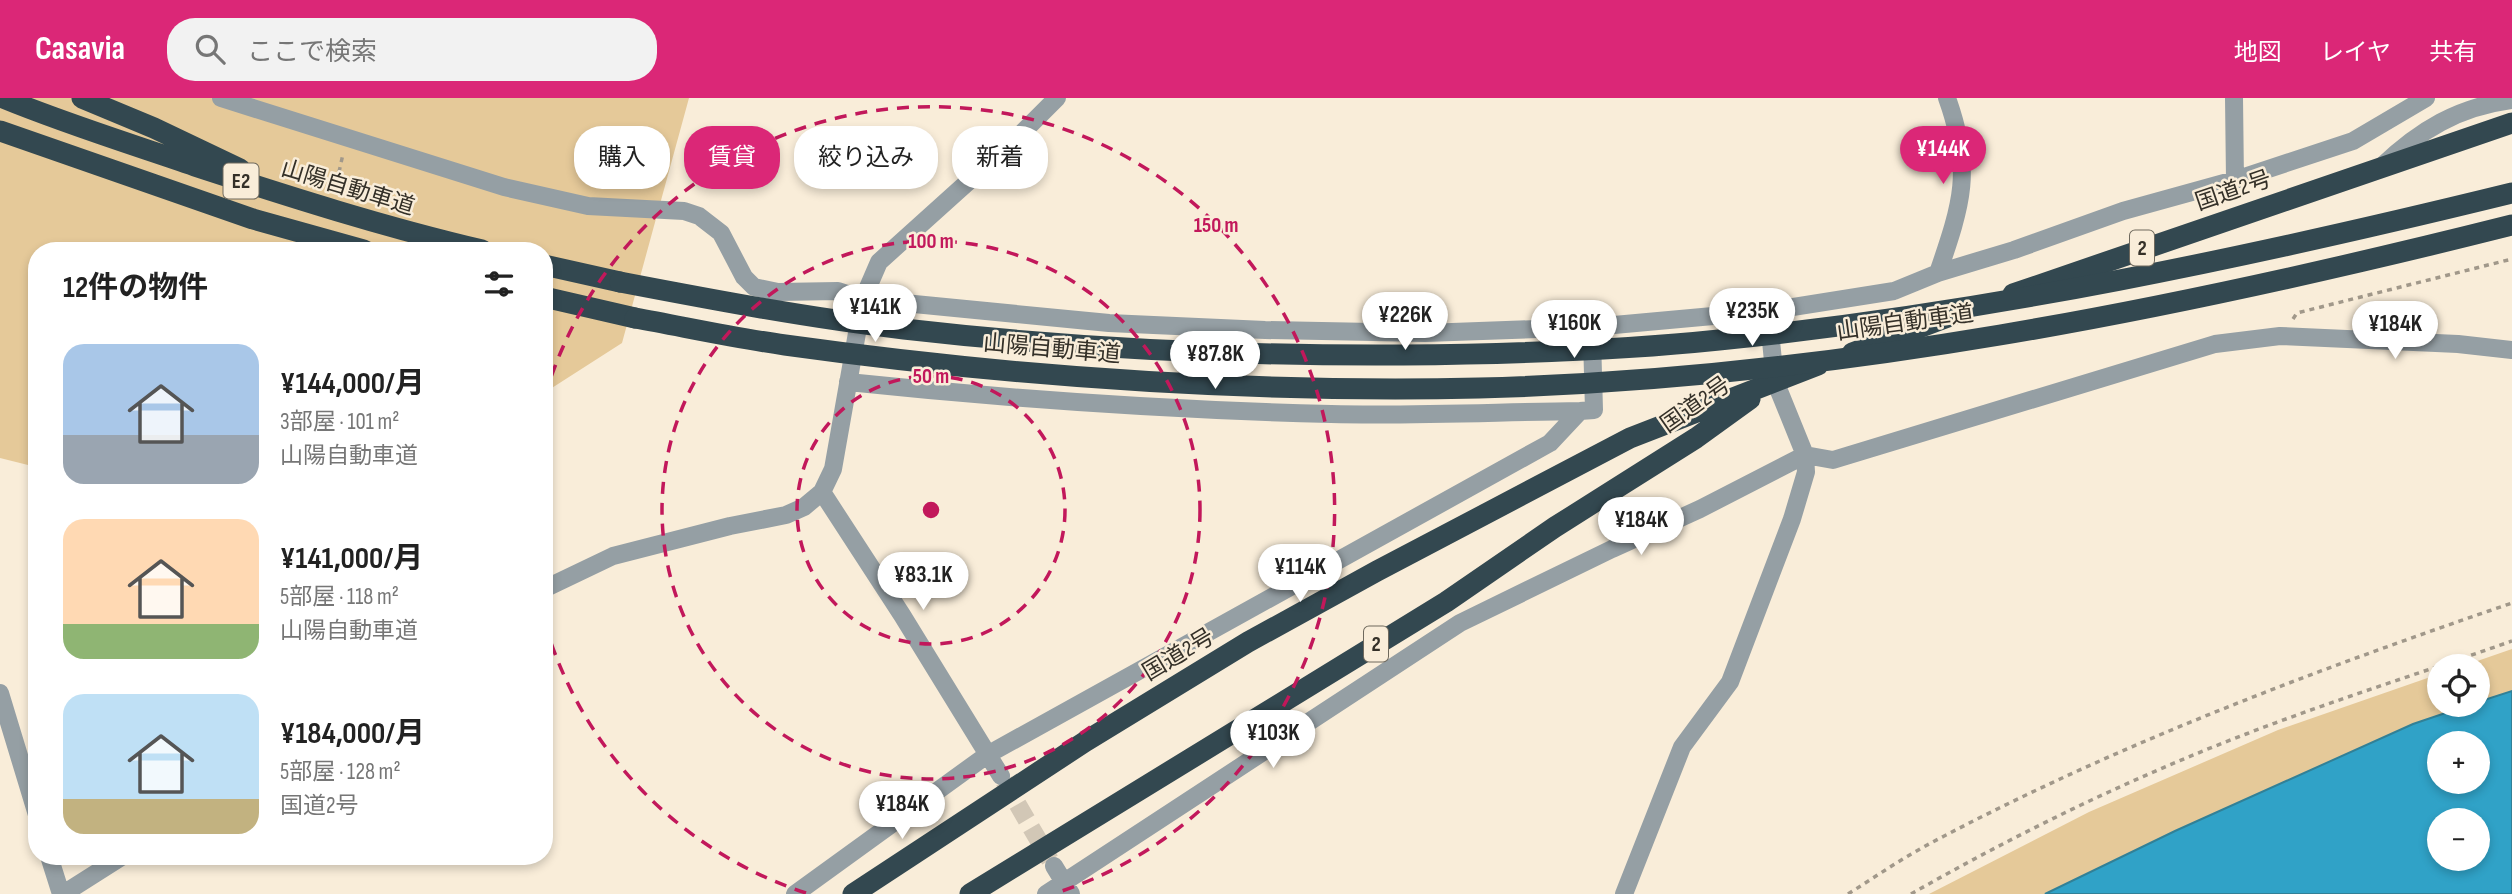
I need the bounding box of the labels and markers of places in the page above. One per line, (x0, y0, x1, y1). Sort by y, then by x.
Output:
pin: ¥144K (1894, 126, 1992, 186)
pin: ¥141K (826, 285, 924, 344)
pin: ¥235K (1703, 288, 1801, 348)
pin: ¥226K (1356, 292, 1454, 352)
pin: ¥160K (1525, 300, 1623, 360)
pin: ¥184K (2346, 302, 2444, 361)
pin: ¥87.8K (1158, 331, 1272, 391)
centre of rings (919, 498, 943, 522)
pin: ¥184K (1592, 498, 1690, 557)
pin: ¥114K (1251, 545, 1349, 604)
pin: ¥83.1K (866, 552, 980, 612)
pin: ¥103K (1224, 710, 1322, 770)
pin: ¥184K (853, 782, 951, 841)

